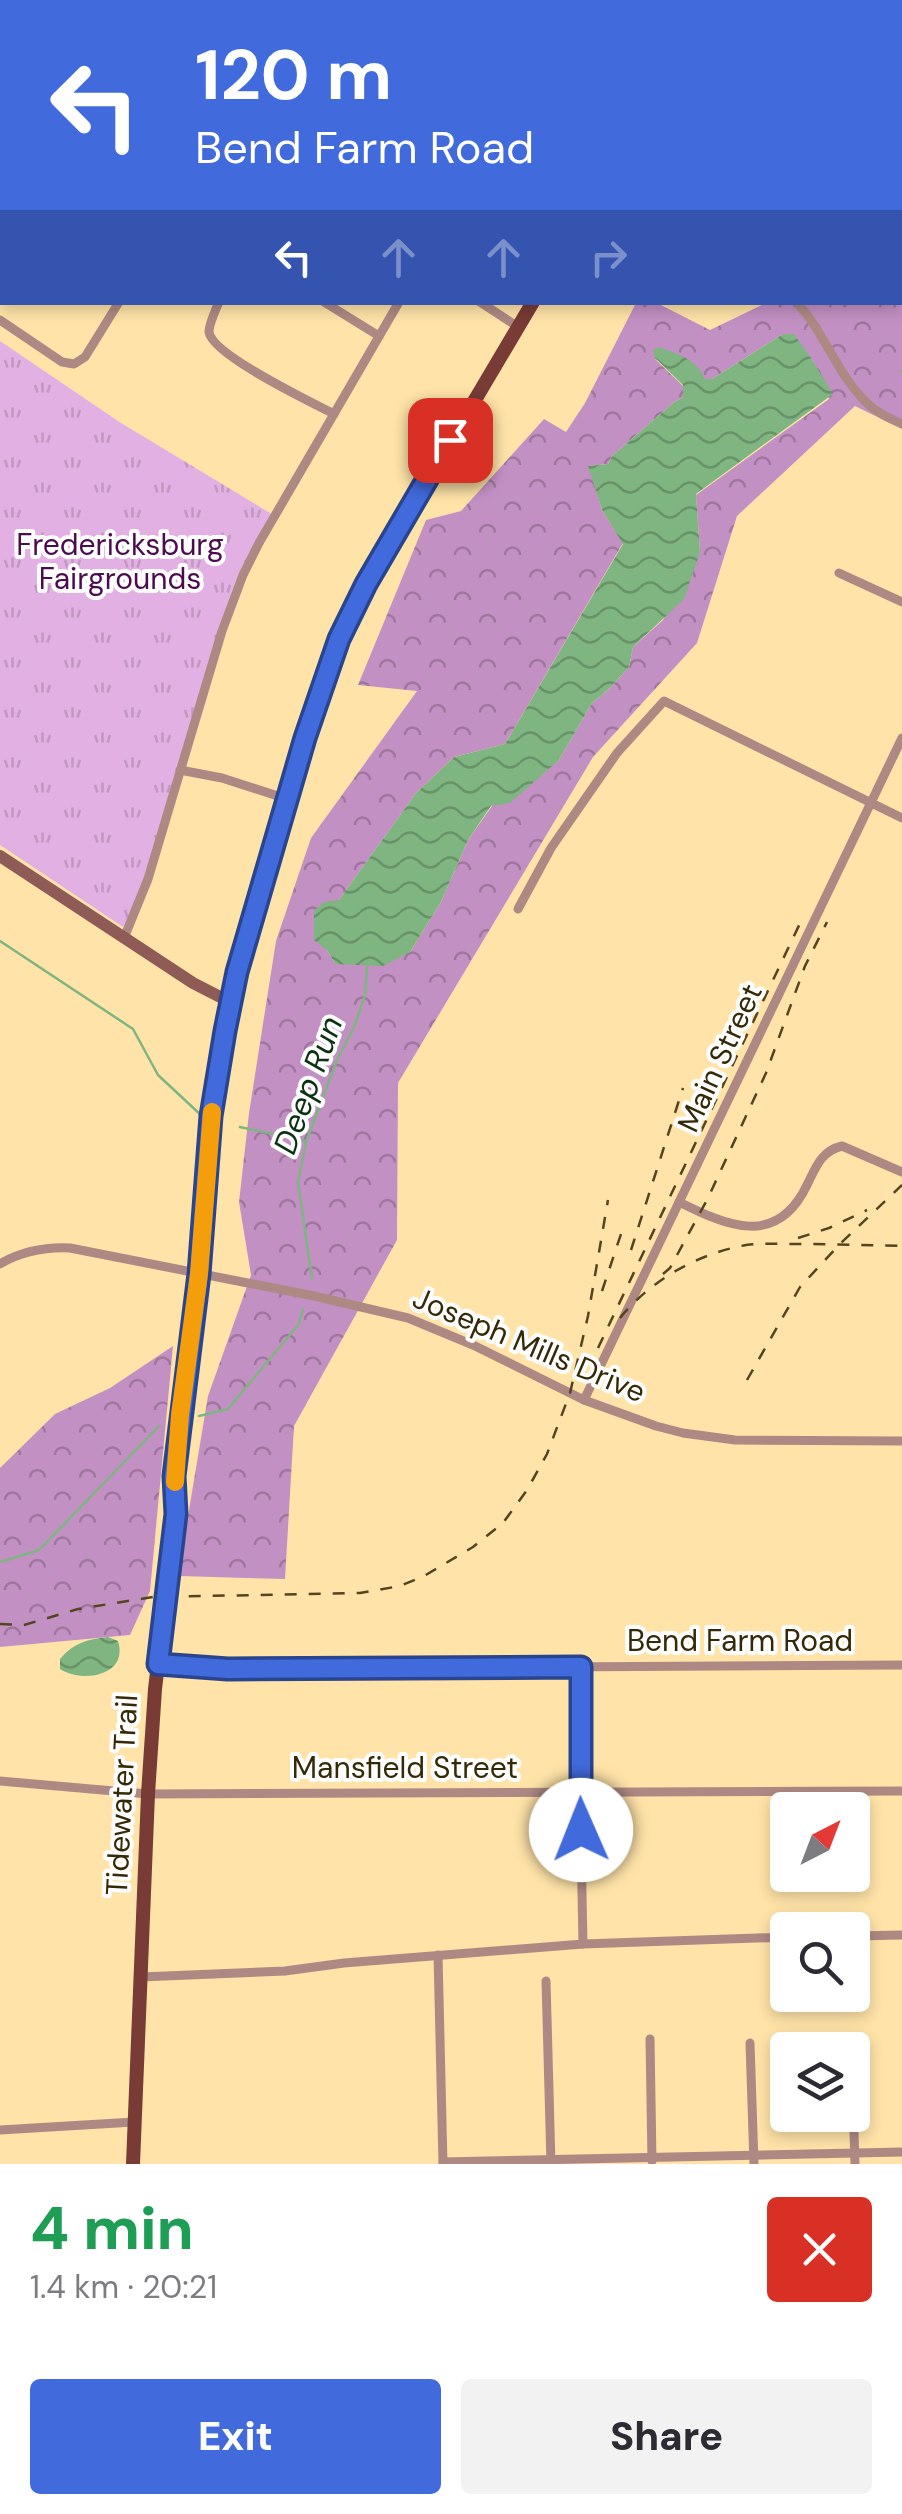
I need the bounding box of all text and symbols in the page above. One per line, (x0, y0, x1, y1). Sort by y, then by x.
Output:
text: 120 m (195, 30, 392, 121)
icon: left (30, 40, 160, 170)
text: Bend Farm Road (195, 118, 534, 177)
icon: left (266, 230, 321, 285)
icon: ahead (371, 230, 426, 285)
icon: ahead (476, 230, 531, 285)
icon: right (581, 230, 636, 285)
pin (408, 398, 493, 483)
icon: arrive (423, 413, 478, 468)
park label: Fredericksburg Fairgrounds (16, 525, 224, 598)
street label: Main Street (668, 978, 771, 1138)
water label: Deep Run (264, 1010, 352, 1160)
street label: Joseph Mills Drive (407, 1278, 651, 1411)
street label: Bend Farm Road (627, 1621, 853, 1660)
street label: Tidewater Trail (97, 1693, 146, 1897)
street label: Mansfield Street (292, 1748, 518, 1787)
position arrow (529, 1778, 633, 1882)
north arrow (770, 1792, 870, 1892)
map controls (770, 1792, 870, 2132)
button: search (770, 1912, 870, 2012)
button: layers (770, 2032, 870, 2132)
text: 4 min (30, 2189, 194, 2268)
button: close (767, 2197, 872, 2302)
text: 1.4 km · 20:21 (30, 2266, 217, 2308)
button: Exit (30, 2379, 441, 2494)
button: Share (461, 2379, 872, 2494)

